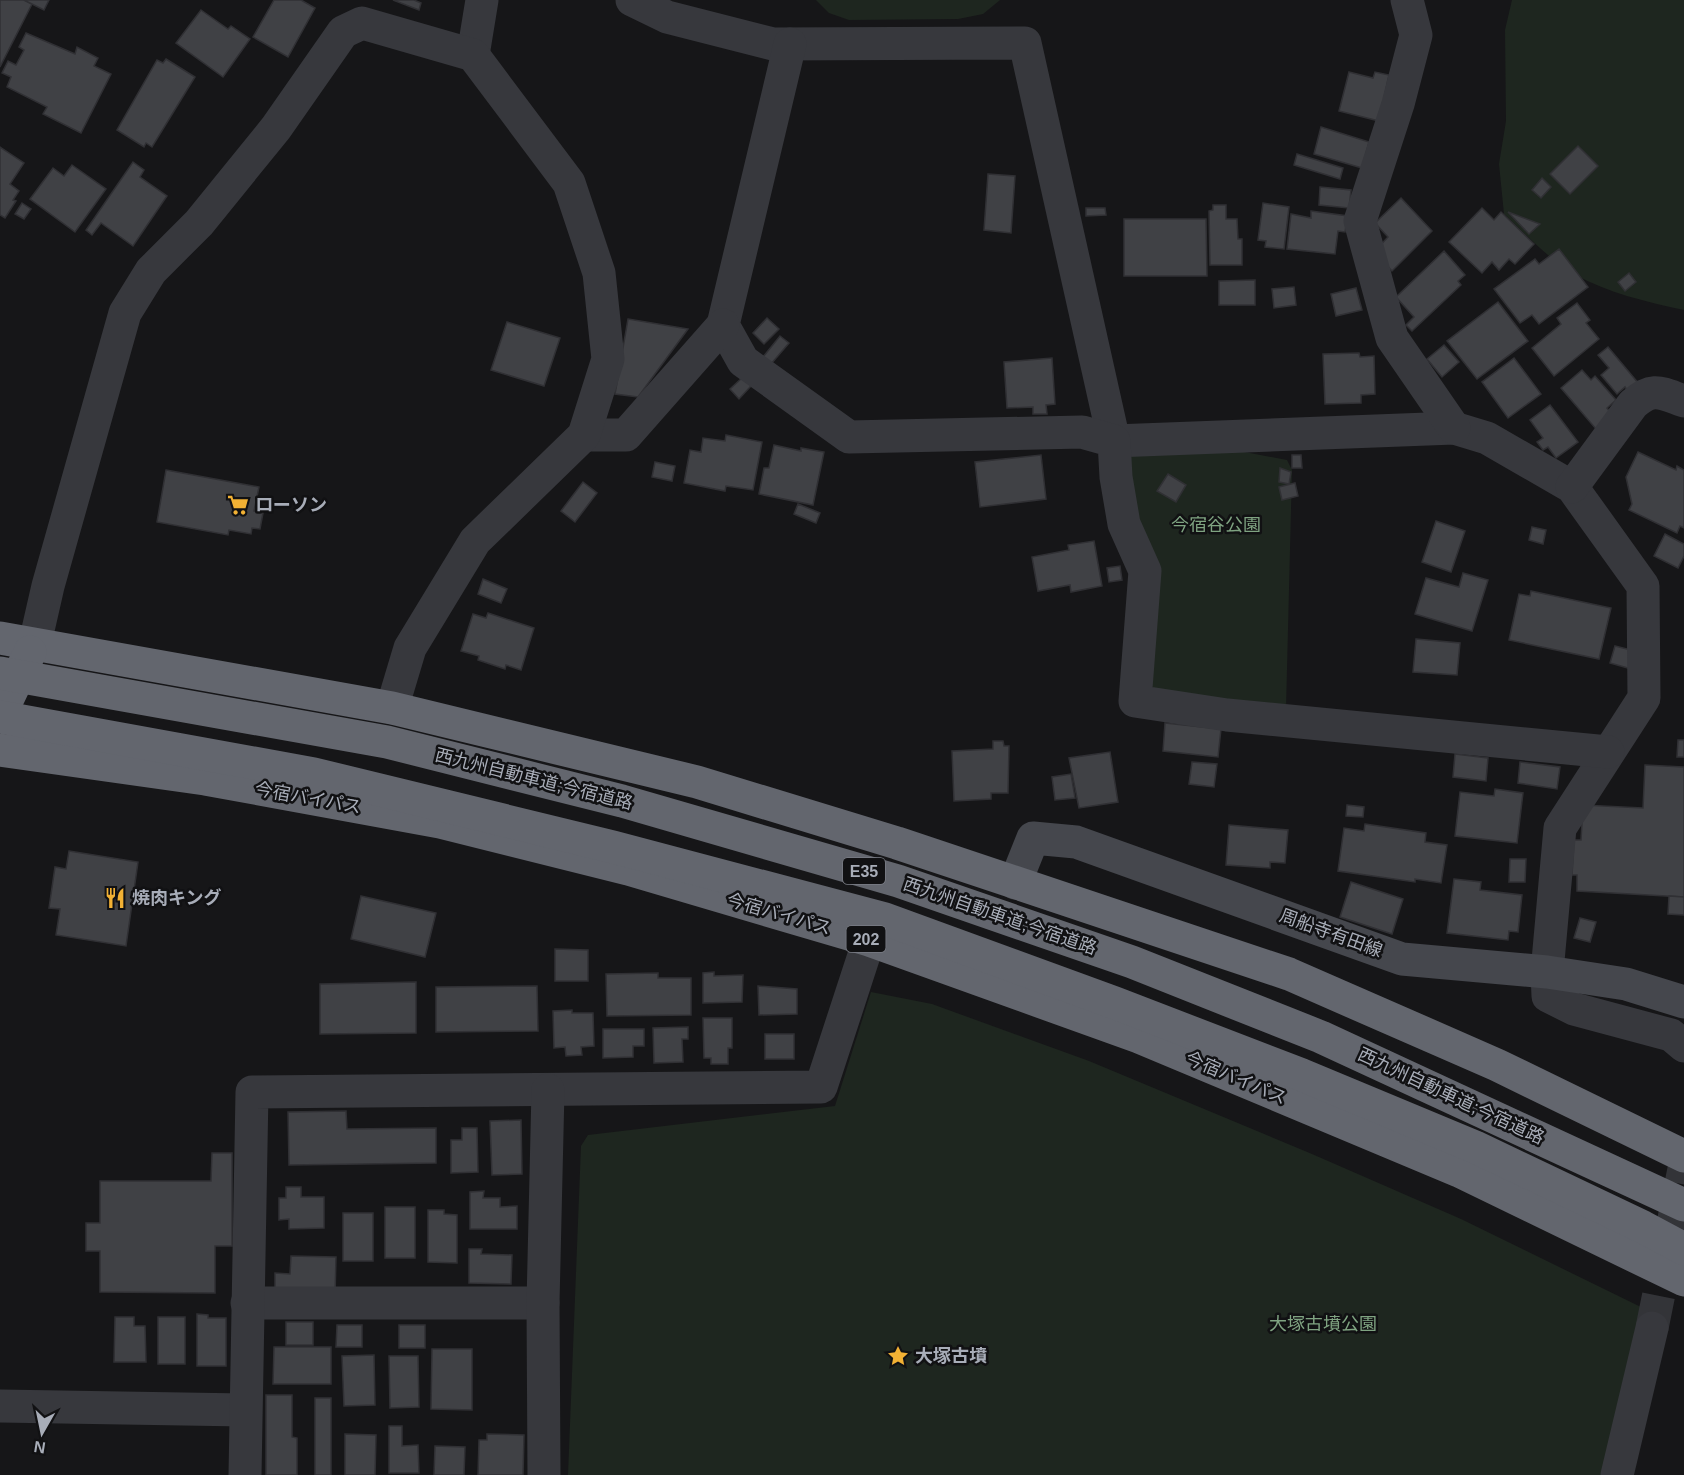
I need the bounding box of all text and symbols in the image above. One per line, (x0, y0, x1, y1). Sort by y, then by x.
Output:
supermarket icon: ローソン (226, 493, 250, 517)
place label: ローソン (255, 495, 327, 515)
park label: 今宿谷公園 (1171, 515, 1261, 535)
street label: 西九州自動車道;今宿道路 (433, 745, 635, 813)
street label: 今宿バイパス (253, 779, 363, 817)
road number: E35 (843, 858, 885, 884)
street label: 西九州自動車道;今宿道路 (901, 873, 1099, 959)
restaurant icon: 焼肉キング (103, 886, 127, 910)
place label: 焼肉キング (132, 888, 221, 908)
street label: 今宿バイパス (725, 890, 833, 938)
street label: 周船寺有田線 (1277, 905, 1385, 961)
road number: 202 (846, 926, 886, 952)
street label: 西九州自動車道;今宿道路 (1355, 1044, 1547, 1148)
street label: 今宿バイパス (1183, 1048, 1289, 1108)
park label: 大塚古墳公園 (1269, 1314, 1377, 1334)
place icon: 大塚古墳 (886, 1344, 910, 1368)
place label: 大塚古墳 (915, 1346, 987, 1366)
north arrow (12, 1403, 72, 1463)
text: N (33, 1438, 47, 1457)

